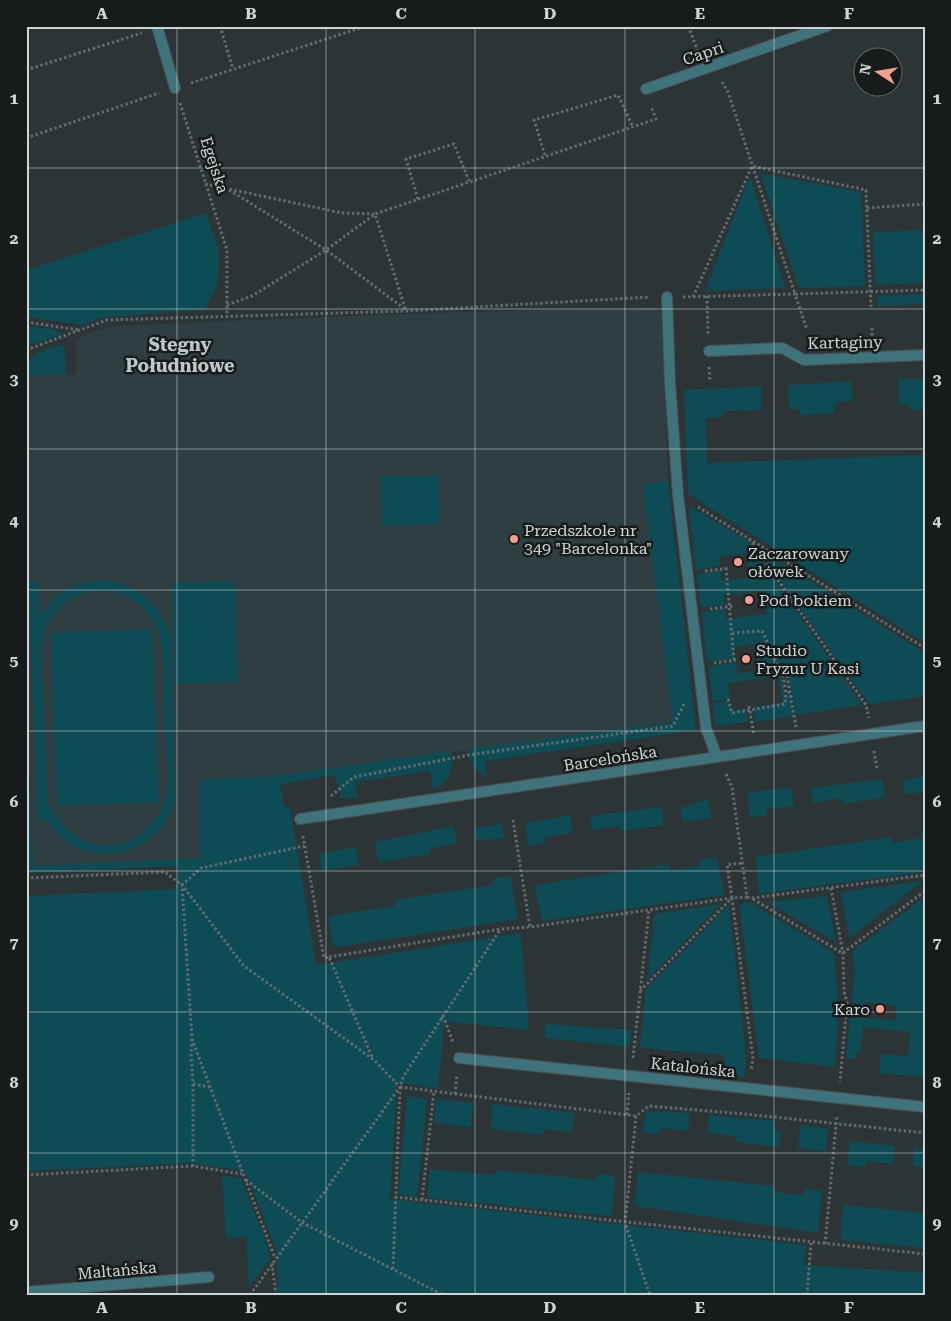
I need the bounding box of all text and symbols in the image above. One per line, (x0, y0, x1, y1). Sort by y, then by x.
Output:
text: A (96, 4, 108, 23)
text: B (245, 4, 257, 23)
text: C (395, 4, 407, 23)
text: D (544, 4, 557, 23)
text: E (695, 4, 705, 23)
text: F (844, 4, 854, 23)
street label: Capri (680, 38, 726, 69)
north arrow (854, 48, 904, 98)
text: N (856, 62, 874, 76)
text: 1 (10, 89, 19, 108)
text: 1 (933, 89, 942, 108)
street label: Egejska (196, 134, 233, 196)
text: 2 (10, 229, 19, 248)
text: 2 (933, 229, 942, 248)
street label: Kartaginy (807, 332, 883, 353)
district label: Stegny Południowe (125, 334, 235, 376)
text: 3 (10, 370, 19, 389)
text: 3 (933, 370, 942, 389)
text: 4 (10, 511, 19, 530)
text: 4 (933, 511, 942, 530)
place label: Przedszkole nr 349 "Barcelonka" (524, 521, 652, 558)
marker: Przedszkole nr 349 "Barcelonka" (508, 533, 520, 545)
place label: Zaczarowany ołówek (748, 544, 850, 581)
marker: Zaczarowany ołówek (732, 556, 744, 568)
place label: Pod bokiem (759, 591, 852, 610)
marker: Pod bokiem (743, 594, 755, 606)
place label: Studio Fryzur U Kasi (756, 641, 860, 678)
text: 5 (10, 651, 19, 670)
text: 5 (933, 651, 942, 670)
marker: Studio Fryzur U Kasi (740, 653, 752, 665)
street label: Barcelońska (562, 742, 658, 775)
text: 6 (10, 792, 19, 811)
text: 6 (933, 792, 942, 811)
text: 7 (10, 933, 19, 952)
text: 7 (933, 933, 942, 952)
place label: Karo (834, 1000, 870, 1019)
marker: Karo (874, 1003, 886, 1015)
street label: Katalońska (649, 1054, 737, 1081)
text: 8 (10, 1073, 19, 1092)
text: 8 (933, 1073, 942, 1092)
text: 9 (10, 1214, 19, 1233)
text: 9 (933, 1214, 942, 1233)
street label: Maltańska (77, 1258, 158, 1283)
text: A (96, 1298, 108, 1317)
text: B (245, 1298, 257, 1317)
text: C (395, 1298, 407, 1317)
text: D (544, 1298, 557, 1317)
text: E (695, 1298, 705, 1317)
text: F (844, 1298, 854, 1317)

